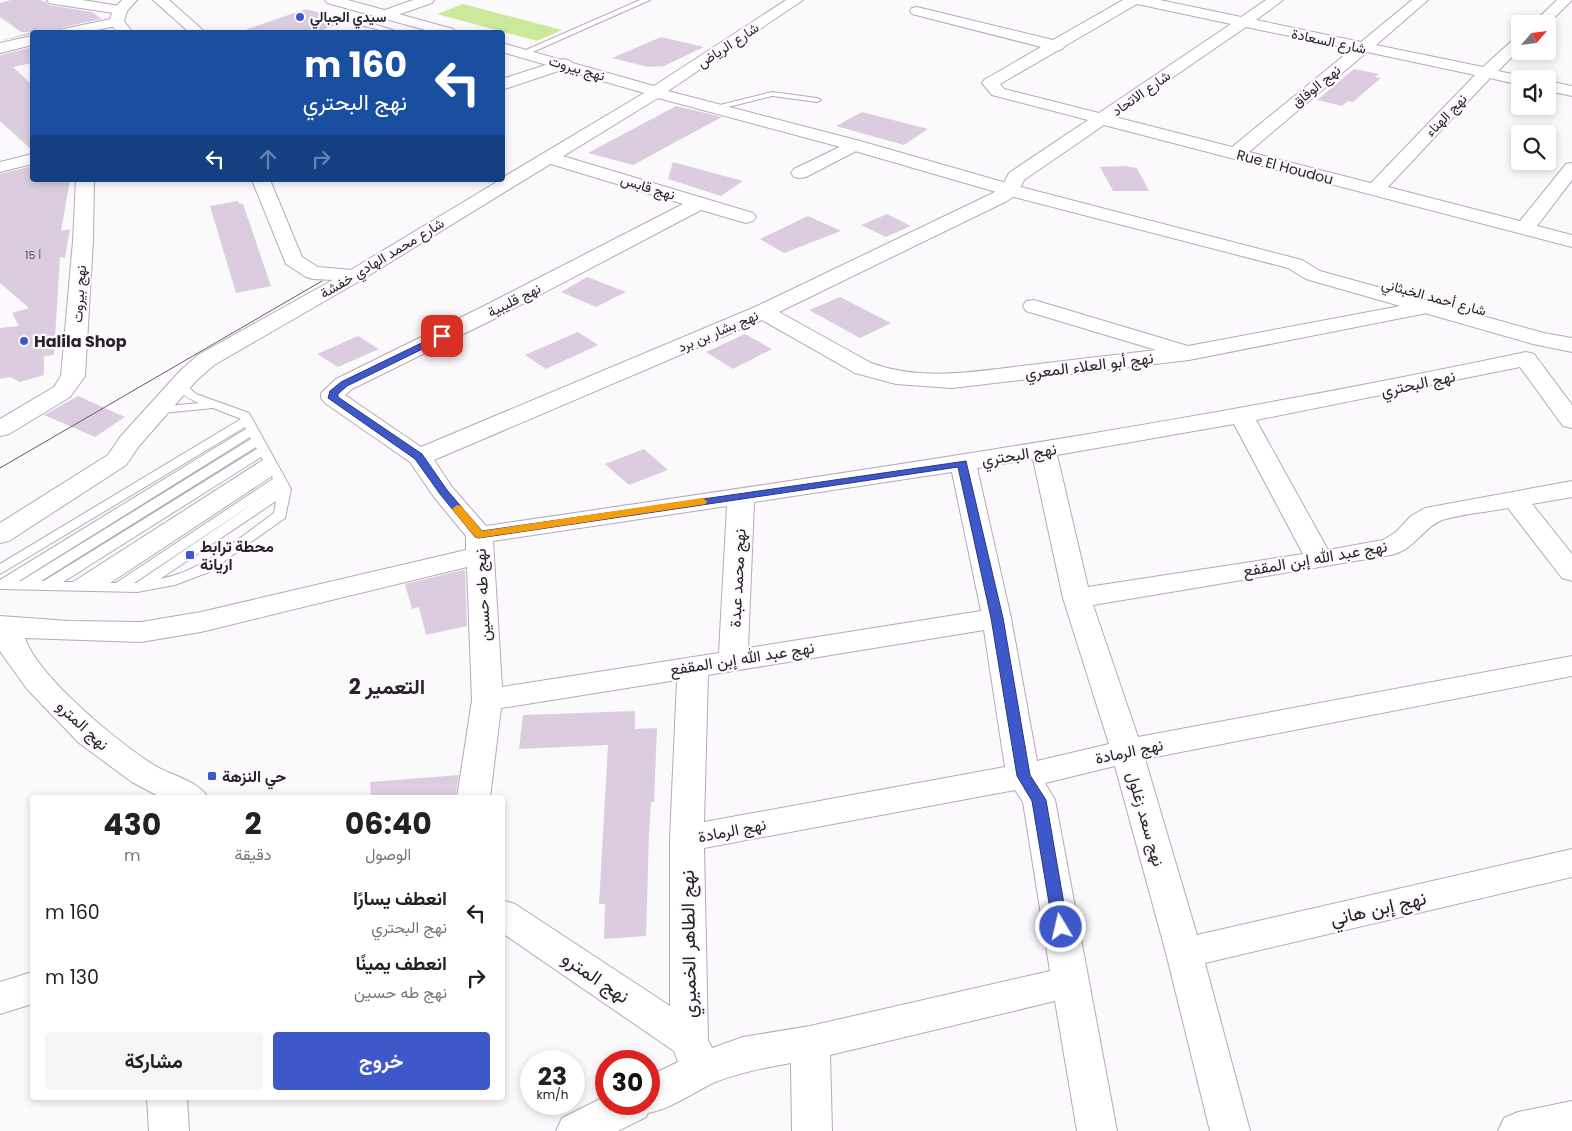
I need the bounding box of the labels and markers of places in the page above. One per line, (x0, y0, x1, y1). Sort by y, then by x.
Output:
place label: سيدي الجبالي (310, 7, 386, 29)
marker: سيدي الجبالي (294, 11, 306, 23)
pin (421, 315, 463, 357)
place label: Halila Shop (34, 330, 127, 353)
marker: Halila Shop (18, 335, 30, 347)
place label: محطة ترابط اريانة (200, 535, 274, 576)
marker: محطة ترابط اريانة (184, 549, 196, 561)
place label: حي النزهة (222, 765, 286, 790)
marker: حي النزهة (206, 770, 218, 782)

